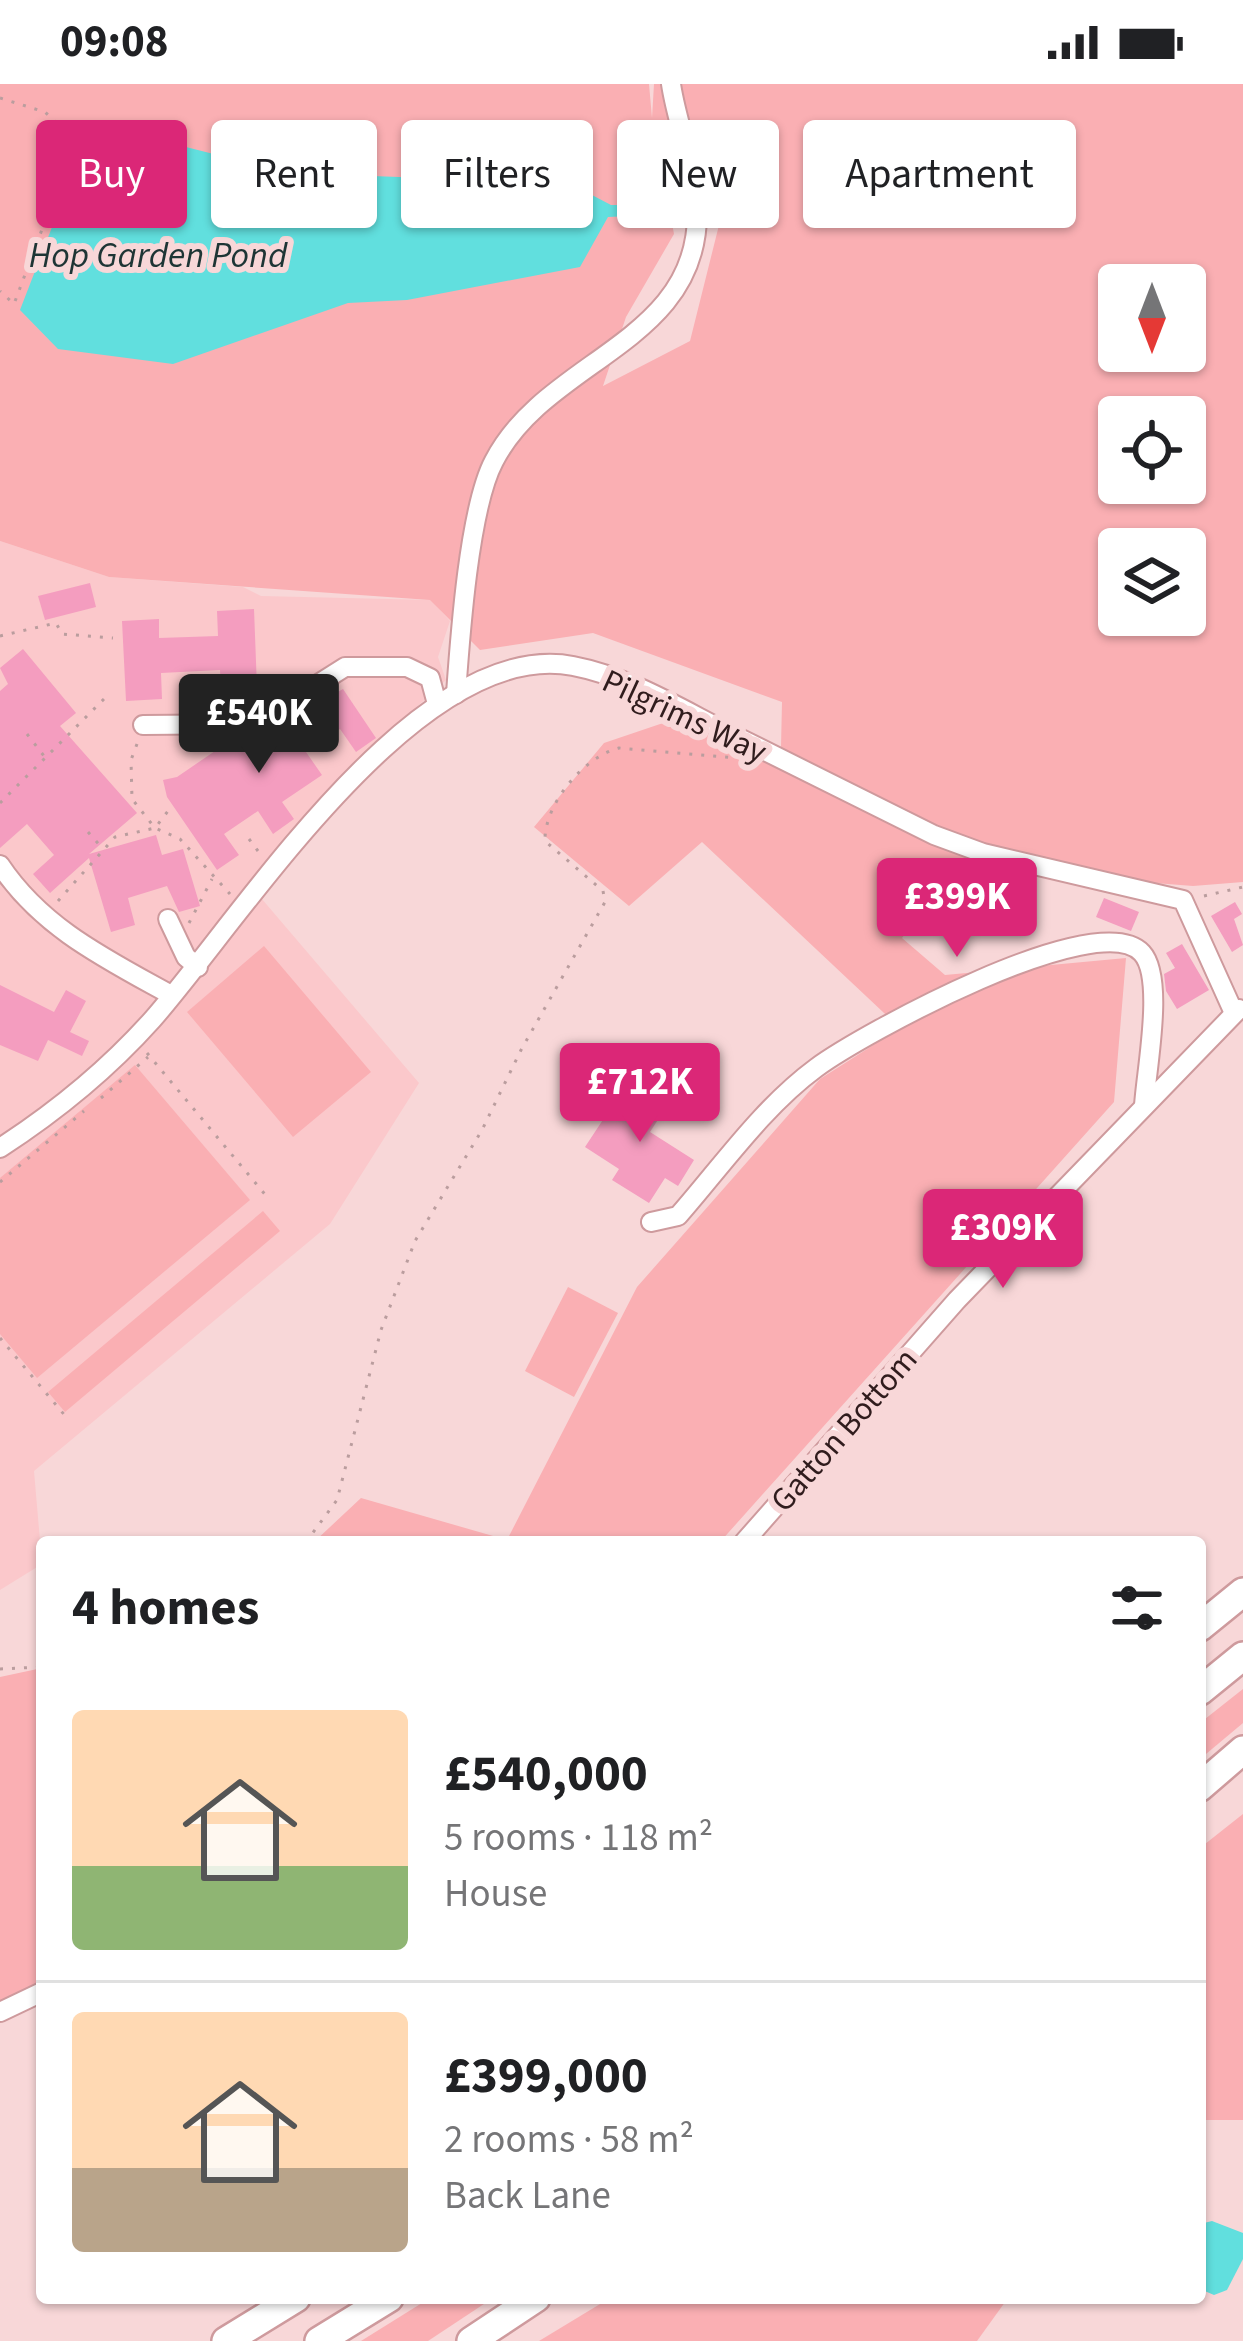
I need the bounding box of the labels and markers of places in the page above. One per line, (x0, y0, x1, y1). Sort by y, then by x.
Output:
pin: £540K (175, 674, 343, 776)
pin: £399K (873, 858, 1041, 960)
pin: £712K (556, 1043, 724, 1145)
pin: £309K (919, 1189, 1087, 1291)

